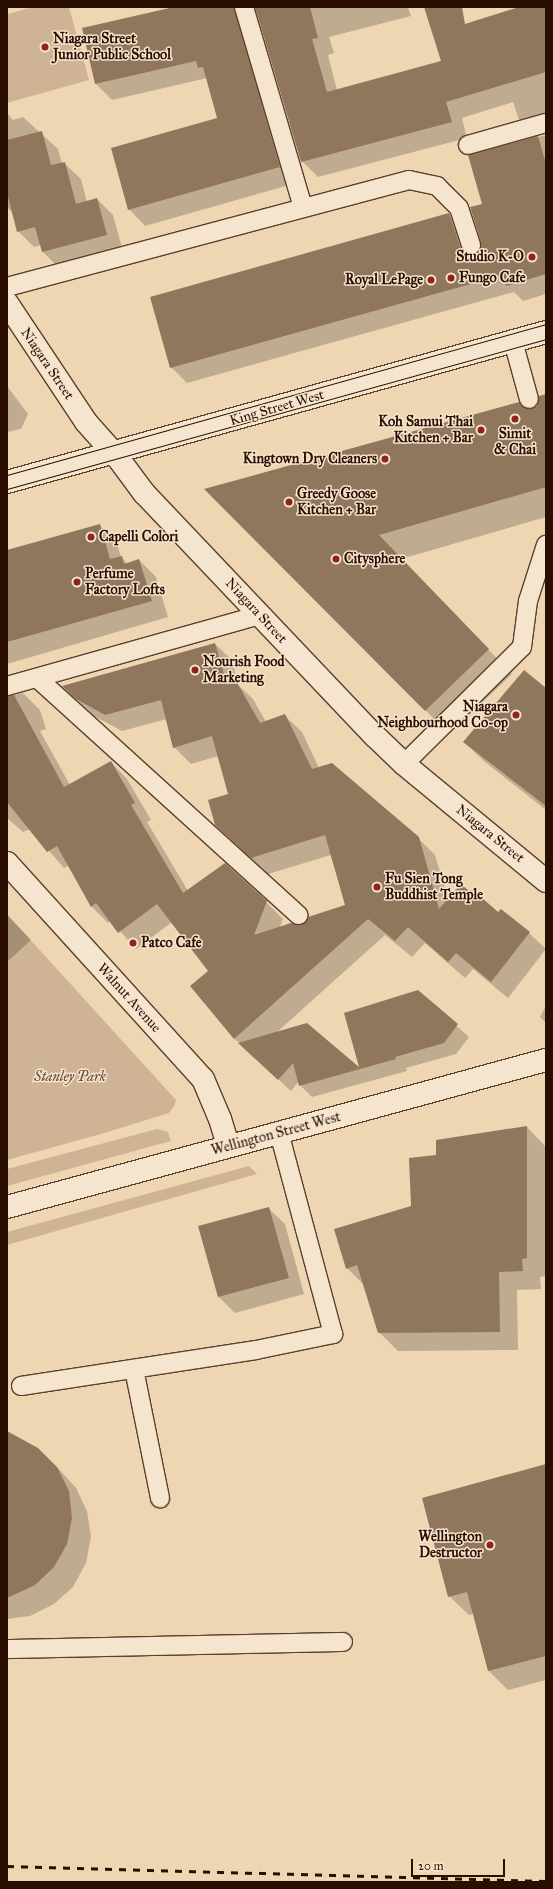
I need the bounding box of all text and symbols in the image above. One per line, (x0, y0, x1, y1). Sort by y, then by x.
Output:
place label: Niagara Street Junior Public School (53, 31, 171, 64)
marker: Niagara Street Junior Public School (40, 42, 50, 52)
place label: Studio K-O (456, 249, 524, 265)
marker: Studio K-O (527, 252, 537, 262)
place label: Fungo Cafe (459, 270, 526, 286)
place label: Royal LePage (345, 272, 423, 288)
marker: Fungo Cafe (446, 273, 456, 283)
marker: Royal LePage (426, 275, 436, 285)
street label: Niagara Street (17, 325, 77, 403)
street label: King Street West (228, 387, 326, 429)
place label: Koh Samui Thai Kitchen + Bar (378, 414, 473, 446)
marker: Simit & Chai (510, 414, 520, 424)
marker: Koh Samui Thai Kitchen + Bar (476, 425, 486, 435)
place label: Simit & Chai (494, 426, 536, 458)
place label: Kingtown Dry Cleaners (243, 451, 377, 467)
marker: Kingtown Dry Cleaners (380, 454, 390, 464)
place label: Greedy Goose Kitchen + Bar (297, 486, 376, 518)
marker: Greedy Goose Kitchen + Bar (284, 497, 294, 507)
place label: Capelli Colori (99, 529, 178, 545)
marker: Capelli Colori (86, 532, 96, 542)
place label: Citysphere (344, 551, 405, 567)
marker: Citysphere (331, 554, 341, 564)
place label: Perfume Factory Lofts (85, 566, 165, 598)
street label: Niagara Street (222, 575, 290, 647)
marker: Perfume Factory Lofts (72, 577, 82, 587)
place label: Nourish Food Marketing (203, 654, 284, 686)
marker: Nourish Food Marketing (190, 665, 200, 675)
place label: Niagara Neighbourhood Co-op (377, 699, 508, 732)
marker: Niagara Neighbourhood Co-op (511, 710, 521, 720)
street label: Niagara Street (452, 801, 528, 867)
place label: Fu Sien Tong Buddhist Temple (385, 871, 483, 904)
marker: Fu Sien Tong Buddhist Temple (372, 882, 382, 892)
place label: Patco Cafe (141, 935, 202, 951)
marker: Patco Cafe (128, 938, 138, 948)
street label: Walnut Avenue (94, 960, 164, 1036)
park label: Stanley Park (34, 1069, 106, 1085)
street label: Wellington Street West (209, 1109, 343, 1159)
place label: Wellington Destructor (418, 1529, 482, 1562)
marker: Wellington Destructor (485, 1540, 495, 1550)
scale bar (413, 1851, 507, 1877)
text: 20 m (418, 1859, 444, 1873)

